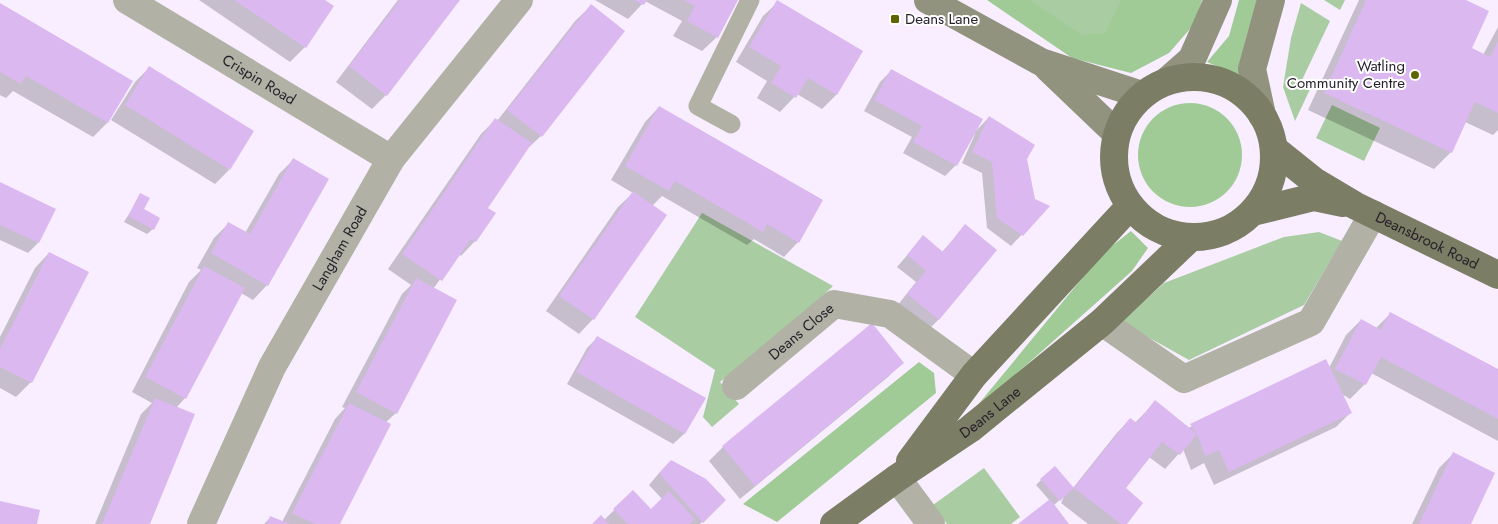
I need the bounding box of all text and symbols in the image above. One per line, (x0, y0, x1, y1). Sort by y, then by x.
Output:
place label: Deans Lane (905, 8, 978, 30)
marker: Deans Lane (889, 13, 901, 25)
street label: Crispin Road (218, 49, 300, 110)
place label: Watling Community Centre (1287, 55, 1405, 94)
marker: Watling Community Centre (1409, 69, 1421, 81)
street label: Langham Road (307, 202, 373, 295)
street label: Deansbrook Road (1372, 206, 1482, 275)
street label: Deans Close (764, 297, 839, 365)
street label: Deans Lane (955, 381, 1026, 444)

